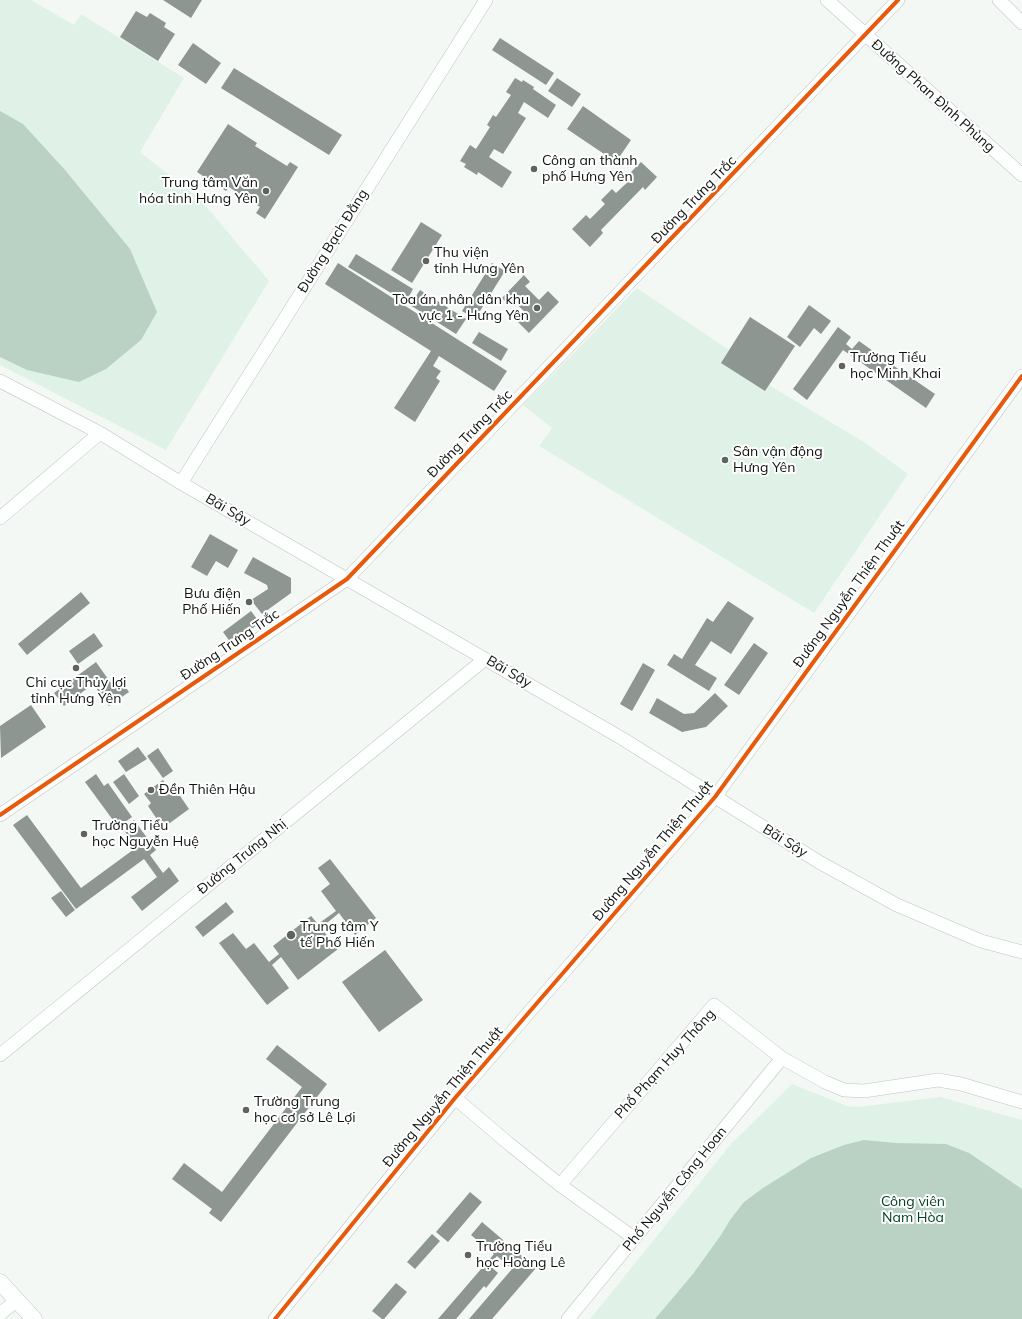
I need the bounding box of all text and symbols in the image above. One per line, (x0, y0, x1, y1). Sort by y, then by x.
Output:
street label: Đường Phan Đình Phùng (868, 36, 998, 156)
place label: Công an thành phố Hưng Yên (542, 153, 638, 186)
street label: Đường Trưng Trắc (648, 153, 740, 247)
marker: Công an thành phố Hưng Yên (529, 164, 539, 174)
place label: Trung tâm Văn hóa tỉnh Hưng Yên (139, 175, 258, 208)
marker: Trung tâm Văn hóa tỉnh Hưng Yên (261, 186, 271, 196)
street label: Đường Bạch Đằng (294, 186, 372, 296)
place label: Thu viện tỉnh Hưng Yên (434, 245, 525, 278)
marker: Thu viện tỉnh Hưng Yên (421, 256, 431, 266)
place label: Tòa án nhân dân khu vực 1 - Hưng Yên (392, 292, 529, 324)
marker: Tòa án nhân dân khu vực 1 - Hưng Yên (532, 303, 542, 313)
place label: Trường Tiểu học Minh Khai (850, 350, 941, 382)
marker: Trường Tiểu học Minh Khai (837, 361, 847, 371)
street label: Đường Trưng Trắc (424, 387, 516, 481)
place label: Sân vận động Hưng Yên (733, 444, 823, 476)
marker: Sân vận động Hưng Yên (720, 455, 730, 465)
street label: Bãi Sậy (202, 490, 254, 530)
street label: Đường Nguyễn Thiện Thuật (790, 517, 908, 671)
place label: Bưu điện Phố Hiến (182, 586, 241, 618)
marker: Bưu điện Phố Hiến (244, 597, 254, 607)
street label: Đường Trưng Trắc (177, 606, 283, 684)
street label: Bãi Sậy (483, 652, 535, 692)
marker: Chi cục Thủy lợi tỉnh Hưng Yên (71, 663, 81, 673)
place label: Chi cục Thủy lợi tỉnh Hưng Yên (26, 675, 126, 708)
street label: Đường Nguyễn Thiện Thuật (589, 777, 717, 925)
place label: Đền Thiên Hậu (159, 782, 256, 798)
marker: Đền Thiên Hậu (146, 785, 156, 795)
street label: Đường Trưng Nhị (194, 816, 290, 898)
place label: Trường Tiểu học Nguyễn Huệ (92, 818, 199, 850)
street label: Bãi Sậy (760, 821, 810, 861)
marker: Trường Tiểu học Nguyễn Huệ (79, 829, 89, 839)
place label: Trung tâm Y tế Phố Hiến (300, 919, 379, 952)
marker: Trung tâm Y tế Phố Hiến (285, 929, 297, 941)
street label: Phố Phạm Huy Thông (611, 1006, 719, 1122)
street label: Đường Nguyễn Thiện Thuật (379, 1023, 507, 1171)
place label: Trường Trung học cơ sở Lê Lợi (254, 1094, 356, 1126)
marker: Trường Trung học cơ sở Lê Lợi (241, 1105, 251, 1115)
street label: Phố Nguyễn Công Hoan (620, 1123, 730, 1255)
park label: Công viên Nam Hòa (881, 1194, 945, 1226)
place label: Trường Tiểu học Hoàng Lê (476, 1239, 565, 1272)
marker: Trường Tiểu học Hoàng Lê (463, 1250, 473, 1260)

